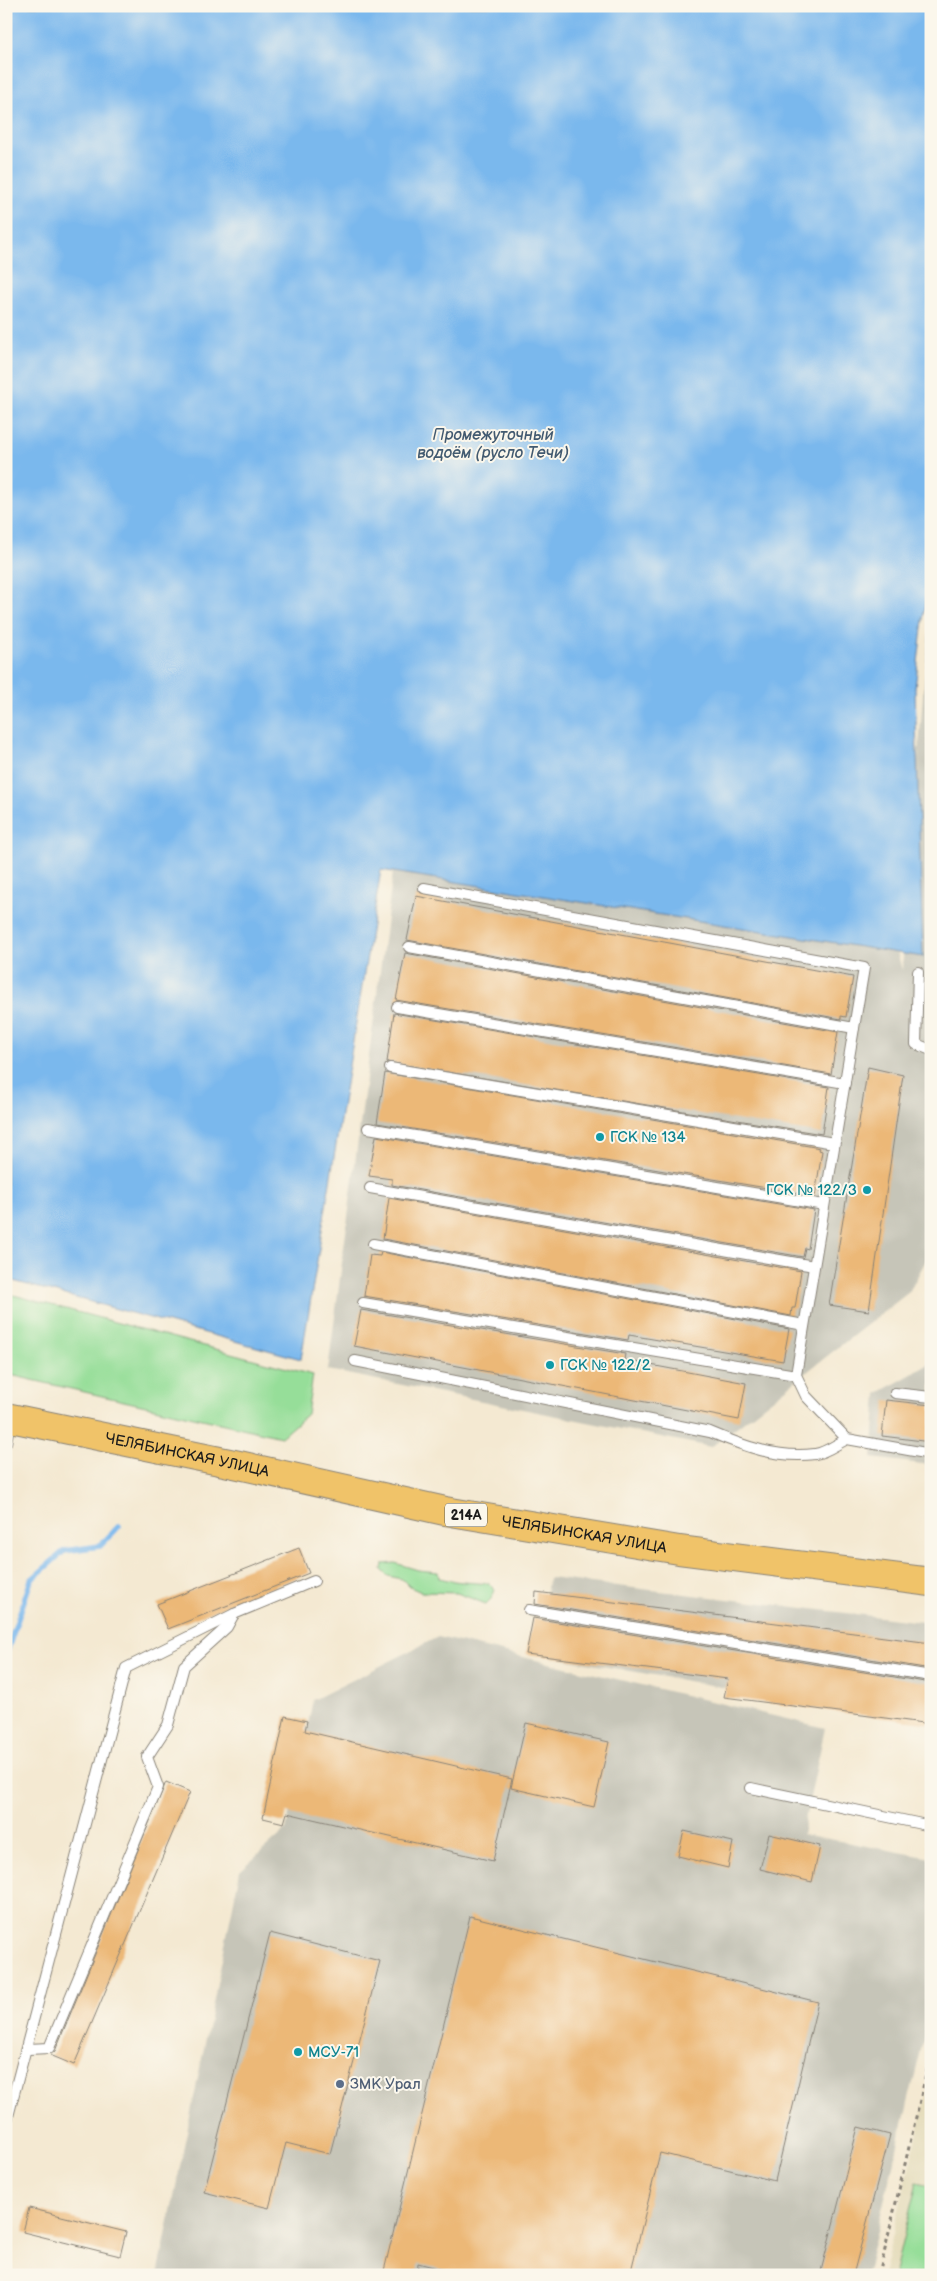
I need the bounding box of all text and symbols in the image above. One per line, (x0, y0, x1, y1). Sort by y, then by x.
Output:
water label: Промежуточный водоём (русло Течи) (417, 426, 569, 463)
place label: ГСК № 134 (610, 1128, 686, 1147)
marker: ГСК № 134 (594, 1131, 606, 1143)
place label: ГСК № 122/3 (766, 1181, 857, 1200)
marker: ГСК № 122/3 (861, 1184, 873, 1196)
place label: ГСК № 122/2 (560, 1356, 651, 1375)
marker: ГСК № 122/2 (544, 1359, 556, 1371)
street label: ЧЕЛЯБИНСКАЯ УЛИЦА (104, 1428, 272, 1481)
road number: 214А (445, 1504, 487, 1526)
street label: ЧЕЛЯБИНСКАЯ УЛИЦА (500, 1511, 669, 1557)
place label: МСУ-71 (308, 2043, 359, 2062)
marker: МСУ-71 (292, 2046, 304, 2058)
place label: ЗМК Урал (350, 2075, 421, 2094)
marker: ЗМК Урал (334, 2078, 346, 2090)

